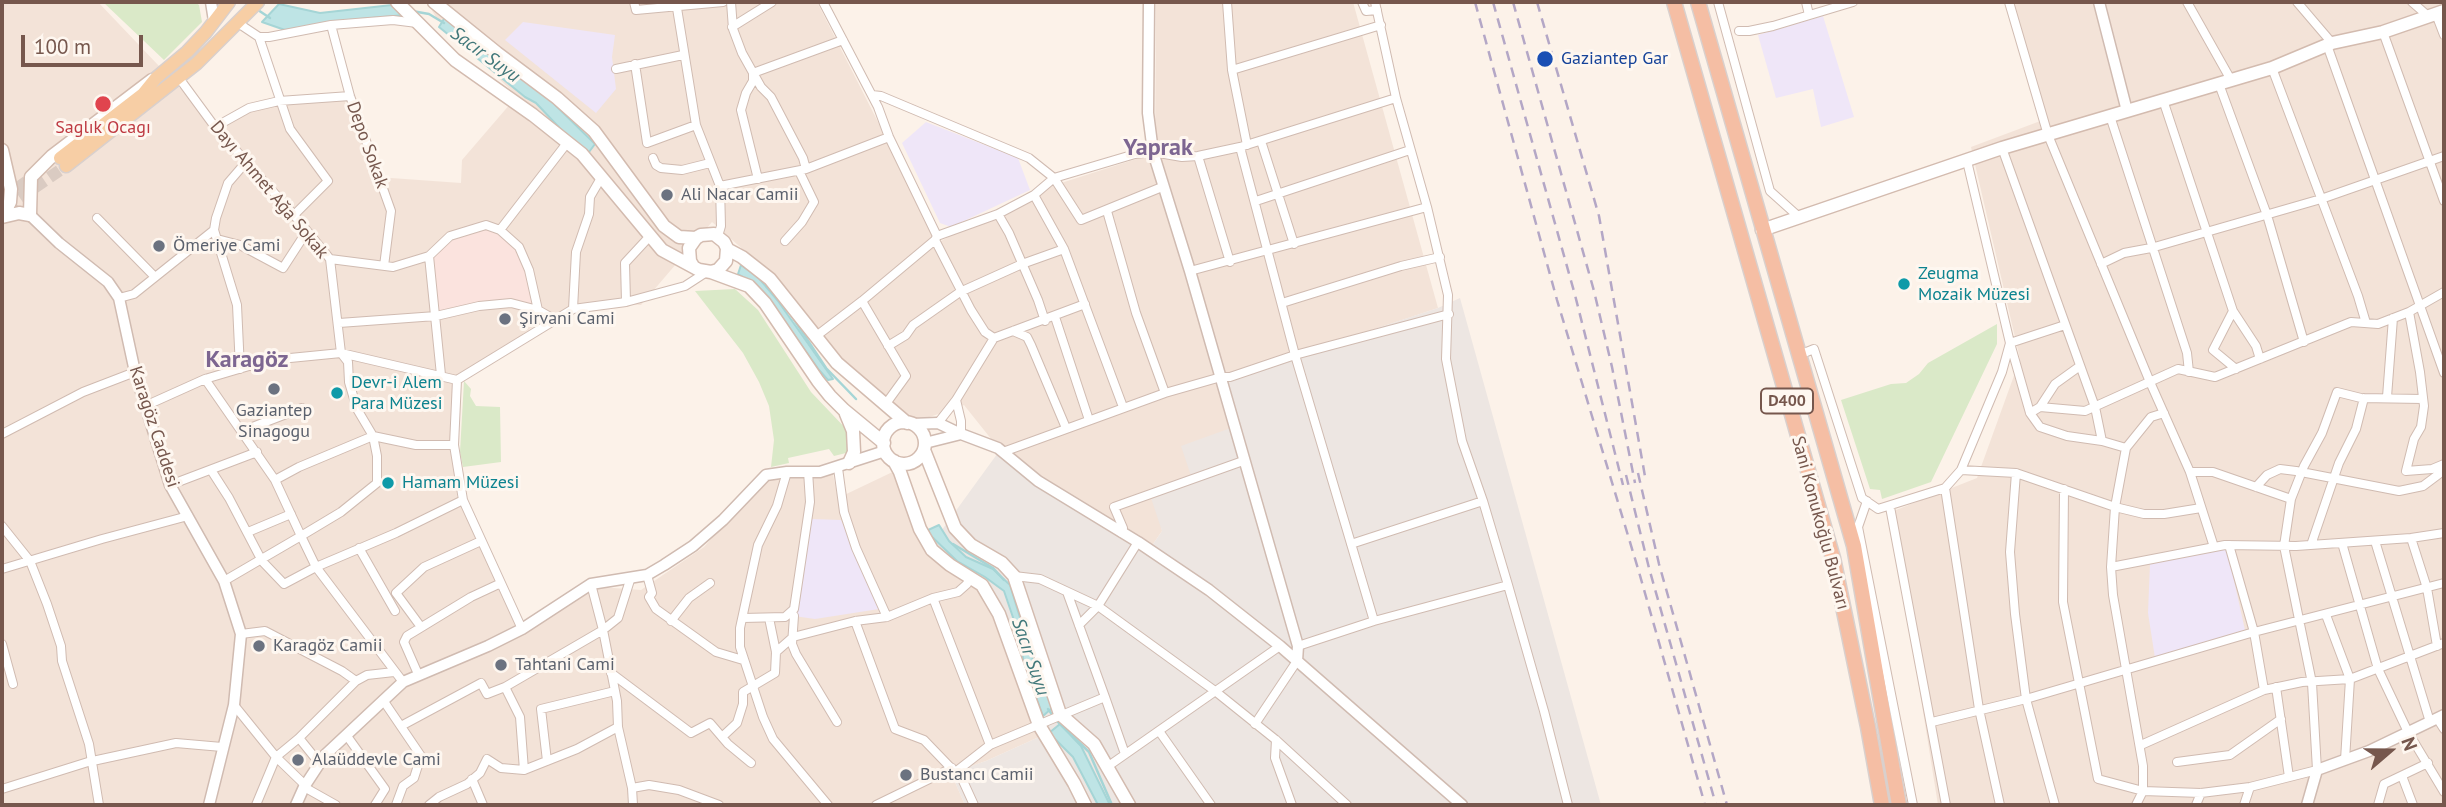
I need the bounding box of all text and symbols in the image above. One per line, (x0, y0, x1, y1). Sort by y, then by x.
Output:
scale bar (24, 21, 147, 65)
water label: Sacır Suyu (446, 22, 524, 88)
text: 100 m (34, 33, 91, 60)
place label: Gaziantep Gar (1561, 48, 1668, 70)
marker: Gaziantep Gar (1535, 49, 1555, 69)
marker: Saglık Ocagı (93, 94, 113, 114)
street label: Depo Sokak (341, 99, 393, 191)
place label: Saglık Ocagı (55, 117, 151, 139)
street label: Dayı Ahmet Ağa Sokak (205, 117, 333, 263)
district label: Yaprak (1123, 134, 1193, 162)
place label: Ali Nacar Camii (681, 184, 799, 206)
marker: Ali Nacar Camii (659, 187, 675, 203)
place label: Ömeriye Cami (173, 235, 280, 257)
marker: Ömeriye Cami (151, 238, 167, 254)
place label: Zeugma Mozaik Müzesi (1918, 263, 2030, 306)
marker: Zeugma Mozaik Müzesi (1896, 276, 1912, 292)
place label: Şirvani Cami (519, 308, 615, 330)
marker: Şirvani Cami (497, 311, 513, 327)
district label: Karagöz (205, 346, 289, 374)
street label: Karagöz Caddesi (124, 364, 184, 490)
place label: Devr-i Alem Para Müzesi (351, 372, 442, 414)
marker: Gaziantep Sinagogu (266, 381, 282, 397)
marker: Devr-i Alem Para Müzesi (329, 385, 345, 401)
road number: D400 (1761, 388, 1813, 414)
place label: Gaziantep Sinagogu (236, 400, 312, 442)
street label: Sani Konukoğlu Bulvarı (1786, 434, 1854, 612)
place label: Hamam Müzesi (402, 472, 519, 494)
marker: Hamam Müzesi (380, 475, 396, 491)
water label: Sacır Suyu (1006, 615, 1054, 699)
place label: Karagöz Camii (273, 635, 382, 657)
marker: Karagöz Camii (251, 638, 267, 654)
place label: Tahtani Cami (515, 654, 615, 676)
marker: Tahtani Cami (493, 657, 509, 673)
north arrow (2355, 716, 2425, 786)
text: N (2396, 734, 2423, 754)
place label: Alaüddevle Cami (312, 749, 441, 771)
marker: Alaüddevle Cami (290, 752, 306, 768)
place label: Bustancı Camii (920, 764, 1034, 786)
marker: Bustancı Camii (898, 767, 914, 783)

